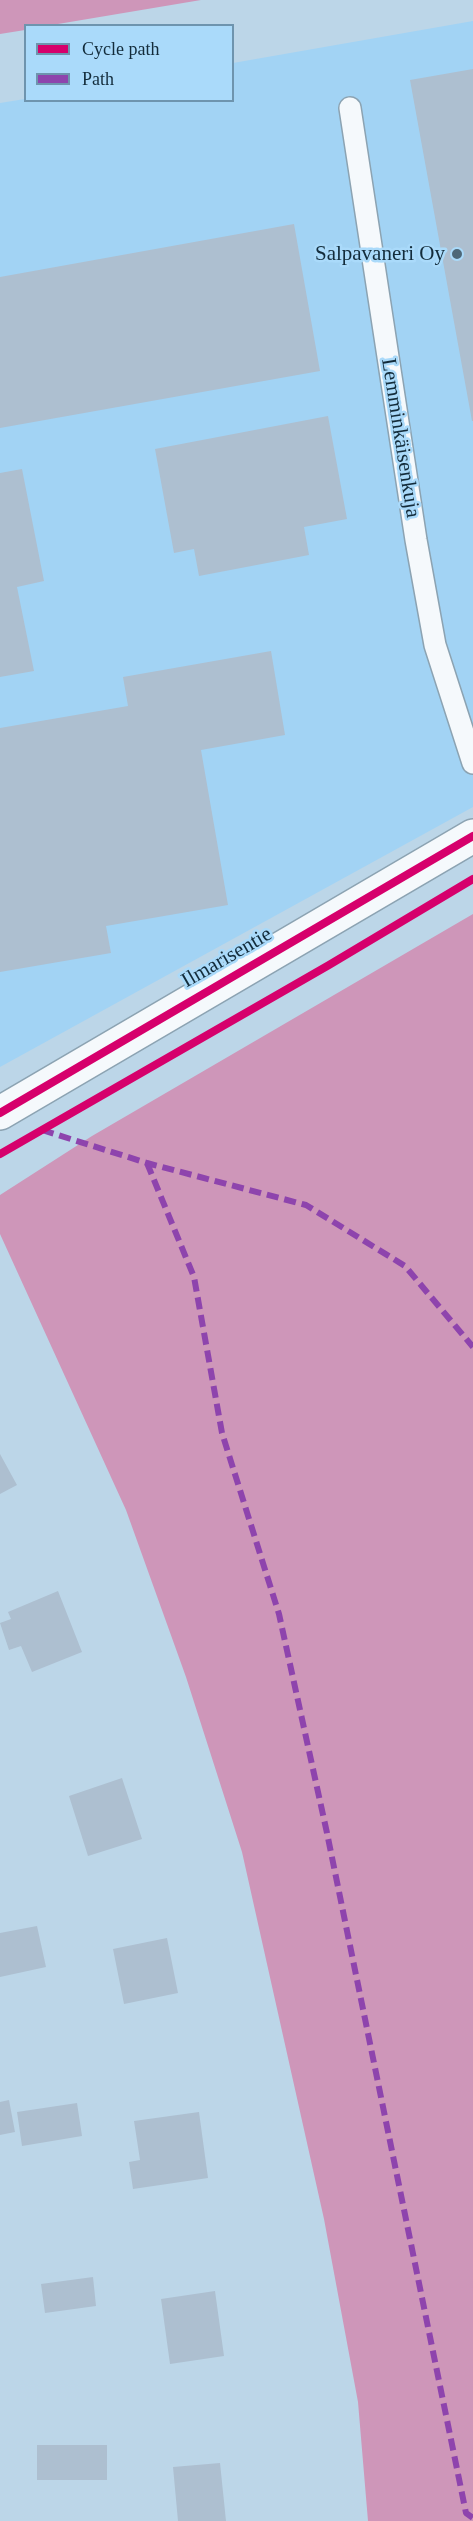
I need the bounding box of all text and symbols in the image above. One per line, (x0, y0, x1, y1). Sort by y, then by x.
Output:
legend (24, 24, 234, 102)
text: Cycle path (82, 39, 159, 59)
text: Path (82, 69, 114, 89)
place label: Salpavaneri Oy (315, 241, 445, 267)
marker: Salpavaneri Oy (450, 247, 464, 261)
street label: Lemminkäisenkuja (375, 357, 425, 519)
street label: Ilmarisentie (177, 922, 277, 994)

